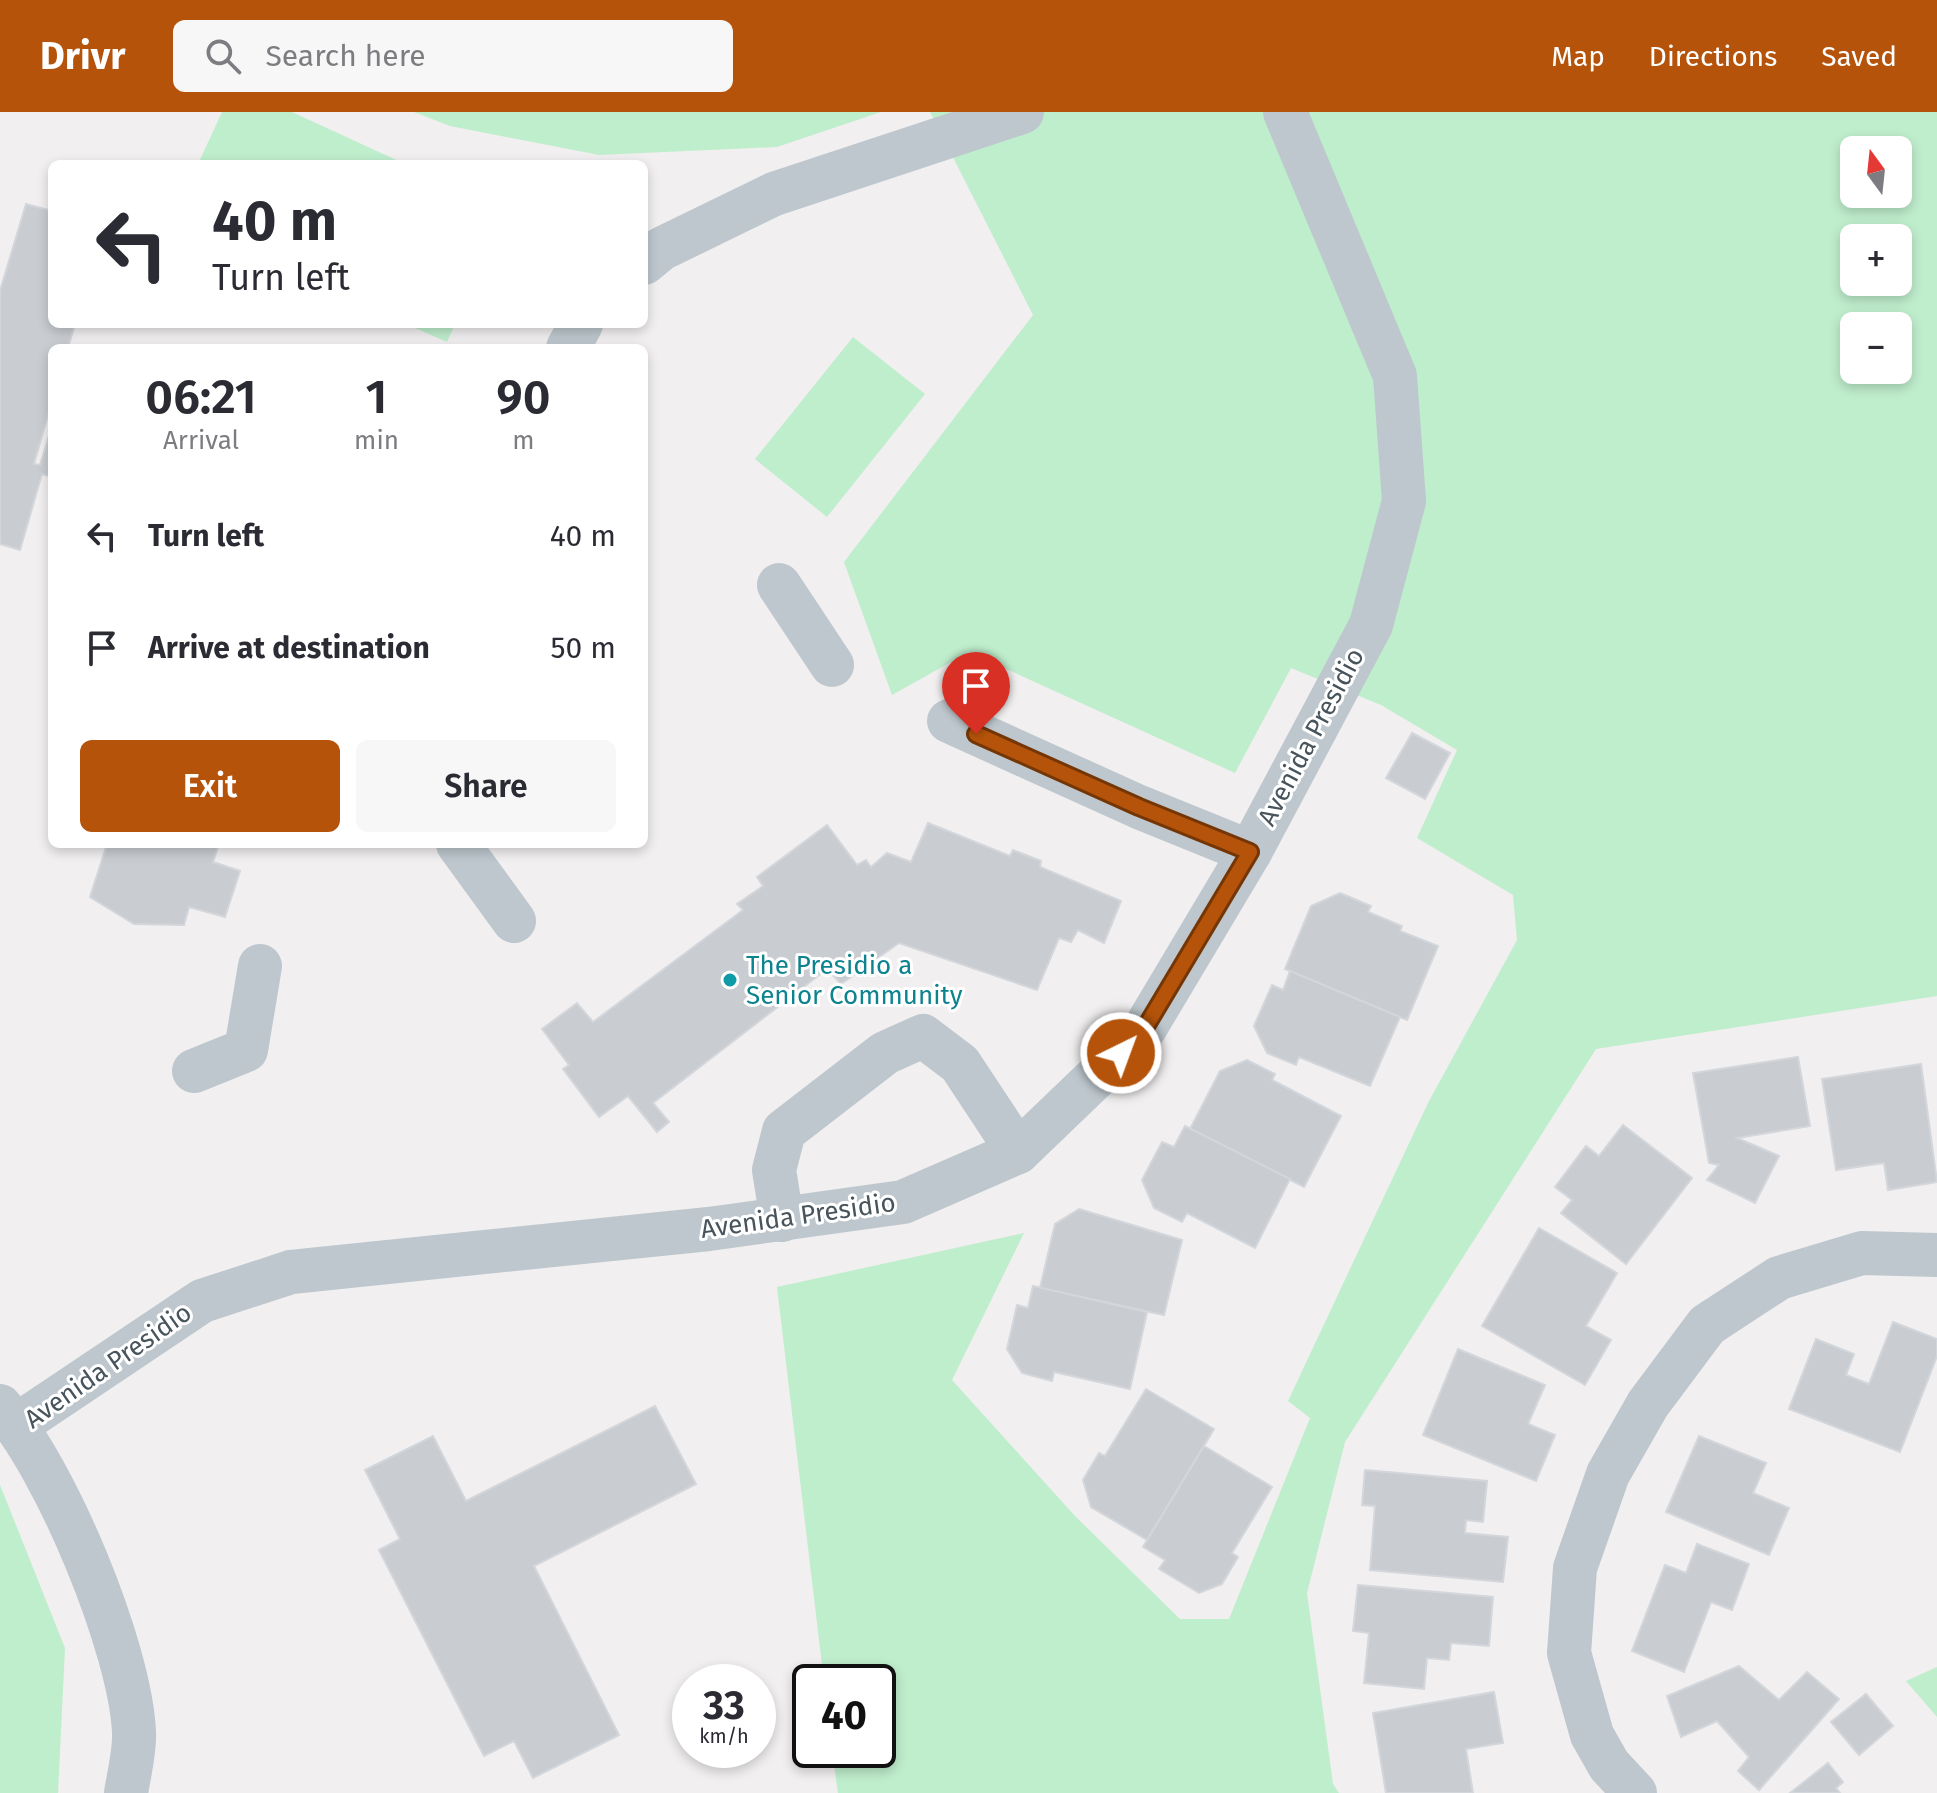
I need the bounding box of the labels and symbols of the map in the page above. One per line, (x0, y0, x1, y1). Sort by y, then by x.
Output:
north arrow (1840, 136, 1912, 208)
street label: Avenida Presidio (1251, 643, 1371, 831)
pin (942, 652, 1010, 734)
place label: The Presidio a Senior Community (746, 950, 963, 1011)
marker: The Presidio a Senior Community (721, 971, 739, 989)
position arrow (1079, 1011, 1163, 1095)
street label: Avenida Presidio (699, 1187, 897, 1245)
street label: Avenida Presidio (19, 1297, 197, 1435)
speed limit sign: 40 (792, 1664, 896, 1768)

